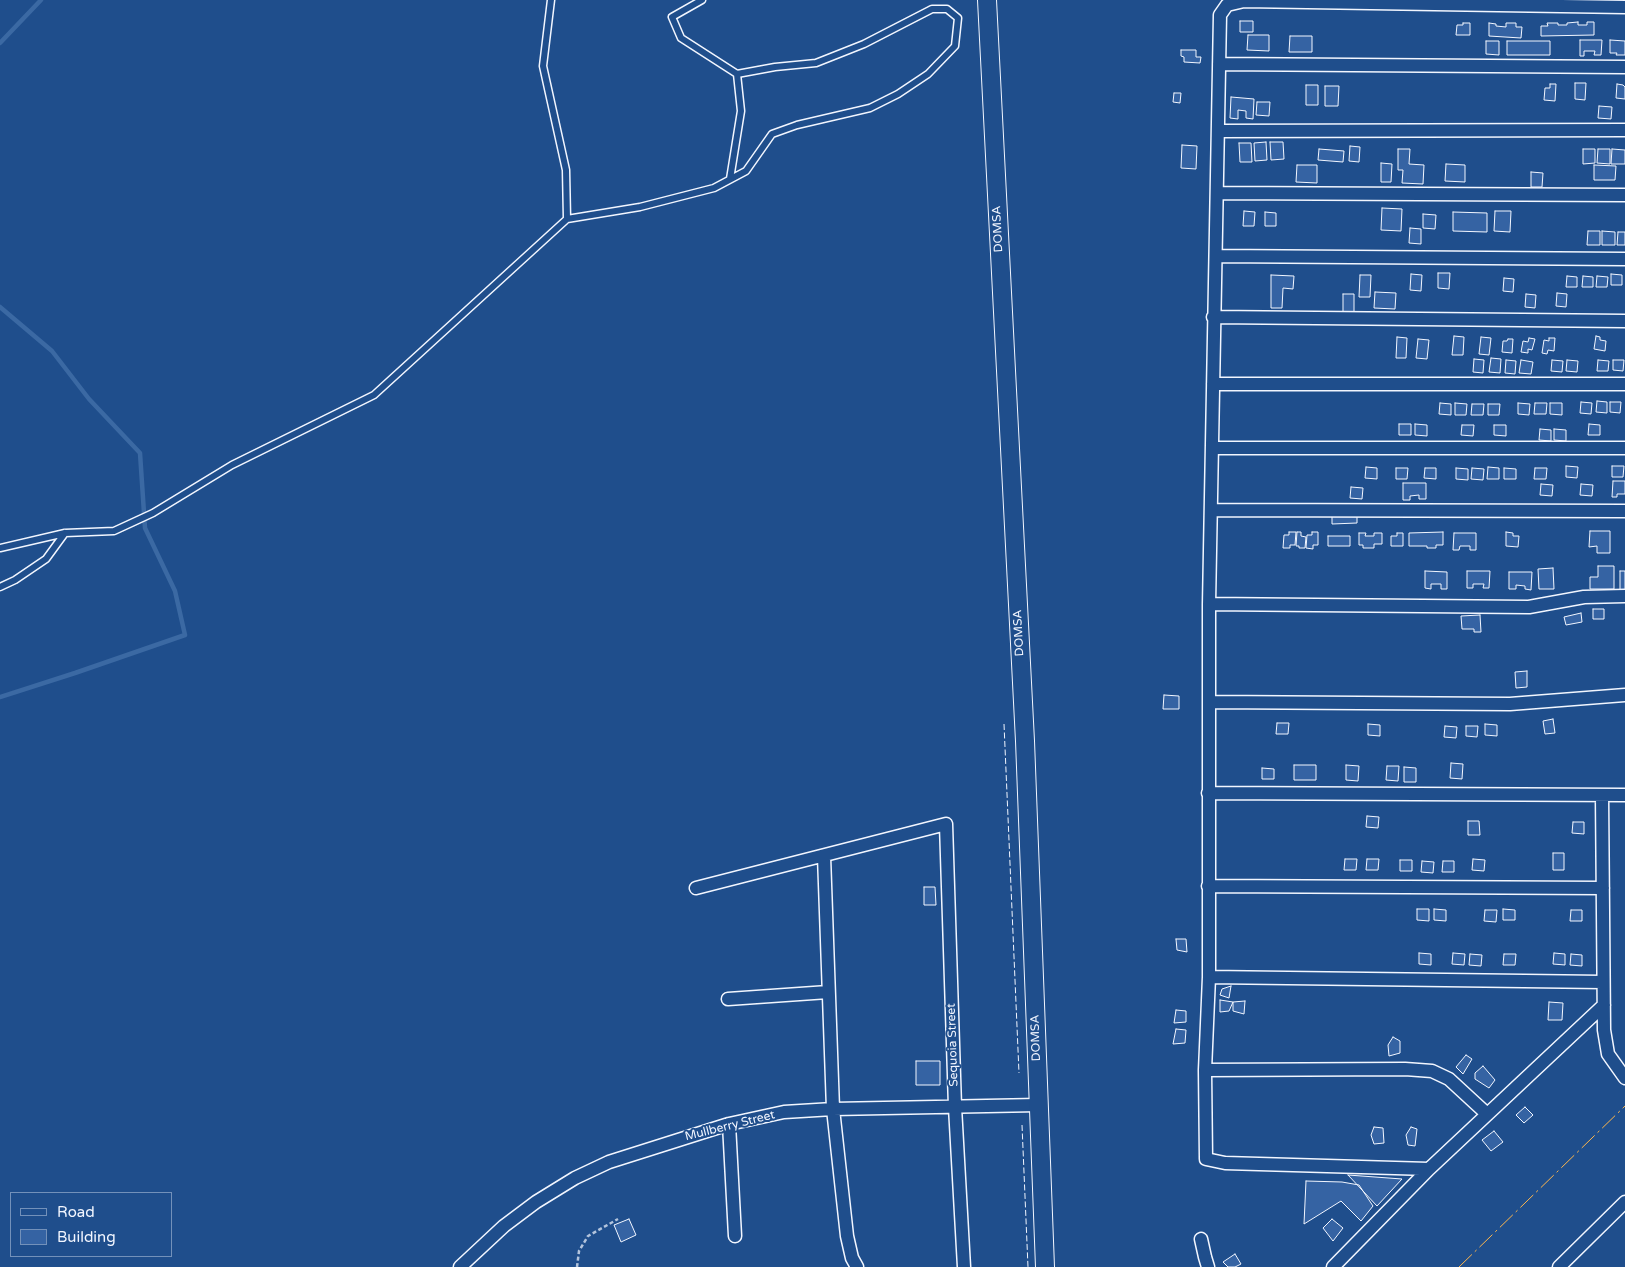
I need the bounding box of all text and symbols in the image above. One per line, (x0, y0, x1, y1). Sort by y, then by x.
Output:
street label: DOMSA (990, 205, 1006, 253)
street label: DOMSA (1011, 609, 1027, 657)
street label: Sequoia Street (944, 1003, 962, 1087)
street label: DOMSA (1028, 1014, 1044, 1062)
street label: Mullberry Street (684, 1108, 776, 1144)
legend (10, 1192, 172, 1257)
text: Road (57, 1203, 95, 1221)
text: Building (57, 1228, 116, 1246)

